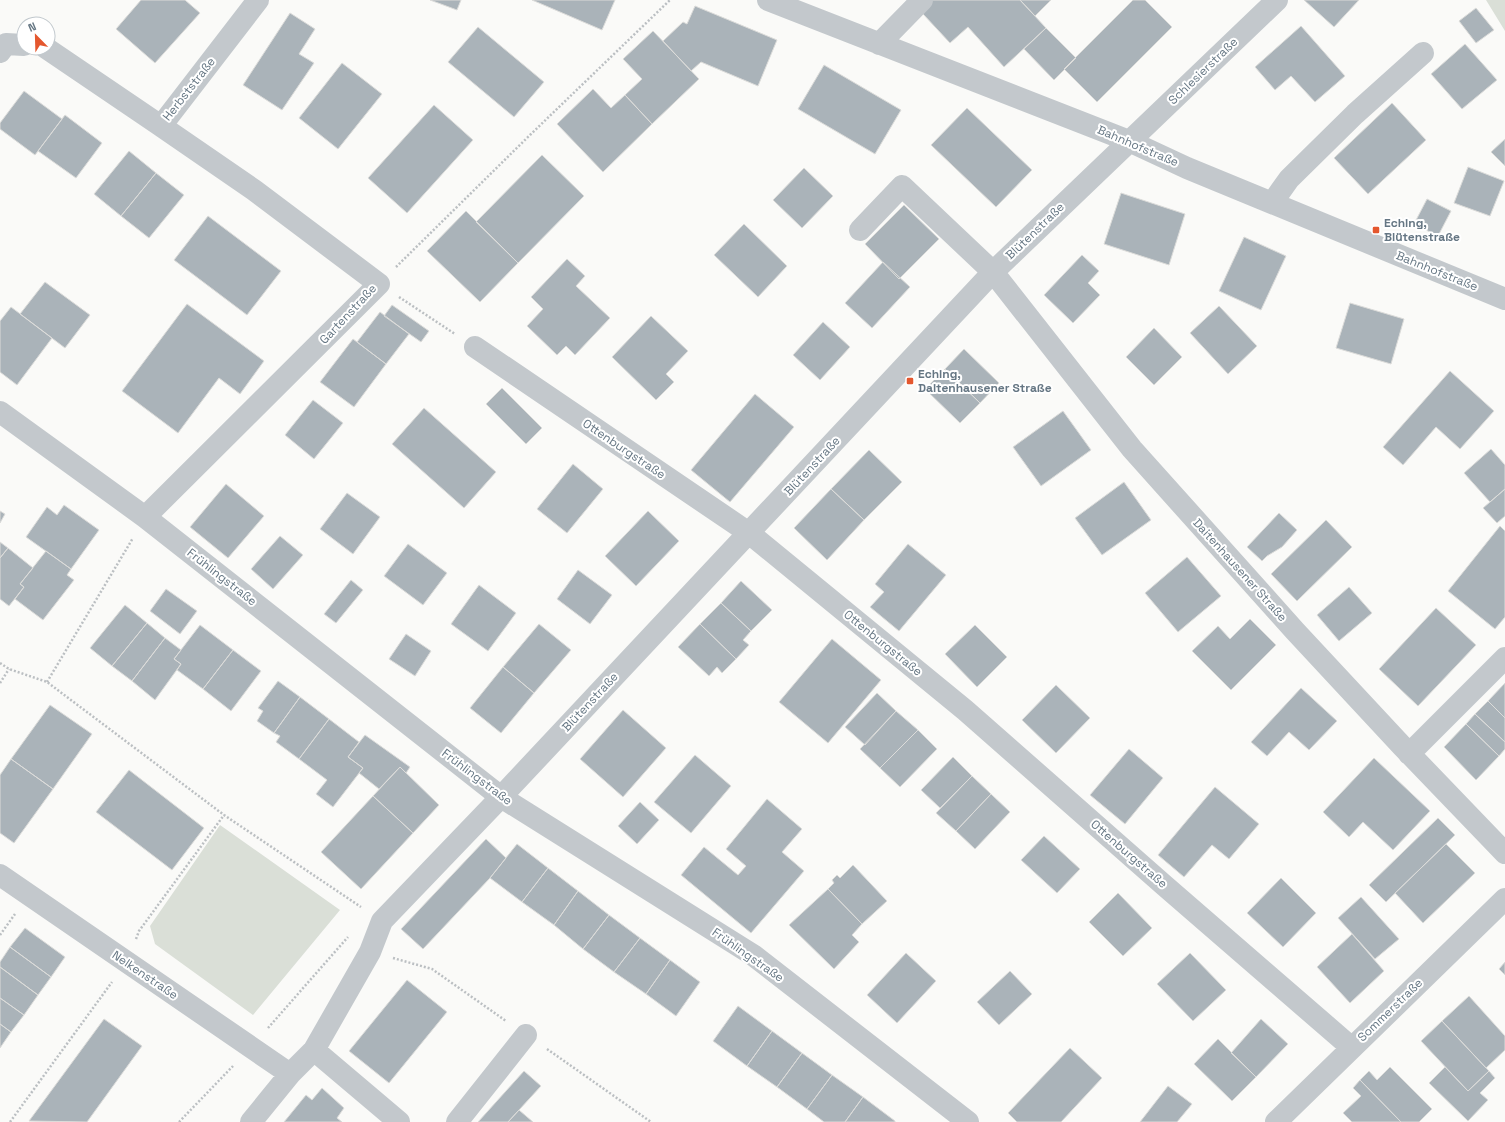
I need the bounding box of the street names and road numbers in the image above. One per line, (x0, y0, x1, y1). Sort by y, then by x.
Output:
street label: Schlesierstraße (1165, 34, 1241, 108)
street label: Herbststraße (159, 54, 219, 124)
street label: Bahnhofstraße (1095, 122, 1181, 170)
street label: Blütenstraße (1002, 199, 1068, 263)
street label: Bahnhofstraße (1394, 247, 1480, 295)
street label: Gartenstraße (316, 281, 380, 347)
street label: Ottenburgstraße (580, 415, 668, 483)
street label: Blütenstraße (780, 433, 844, 499)
street label: Daitenhausener Straße (1189, 515, 1291, 625)
street label: Frühlingstraße (184, 545, 260, 609)
street label: Ottenburgstraße (840, 606, 926, 680)
street label: Blütenstraße (558, 669, 622, 735)
street label: Frühlingstraße (439, 745, 515, 809)
street label: Ottenburgstraße (1087, 816, 1171, 892)
street label: Frühlingstraße (709, 924, 787, 986)
street label: Nelkenstraße (109, 947, 181, 1003)
street label: Sommerstraße (1354, 975, 1426, 1045)

